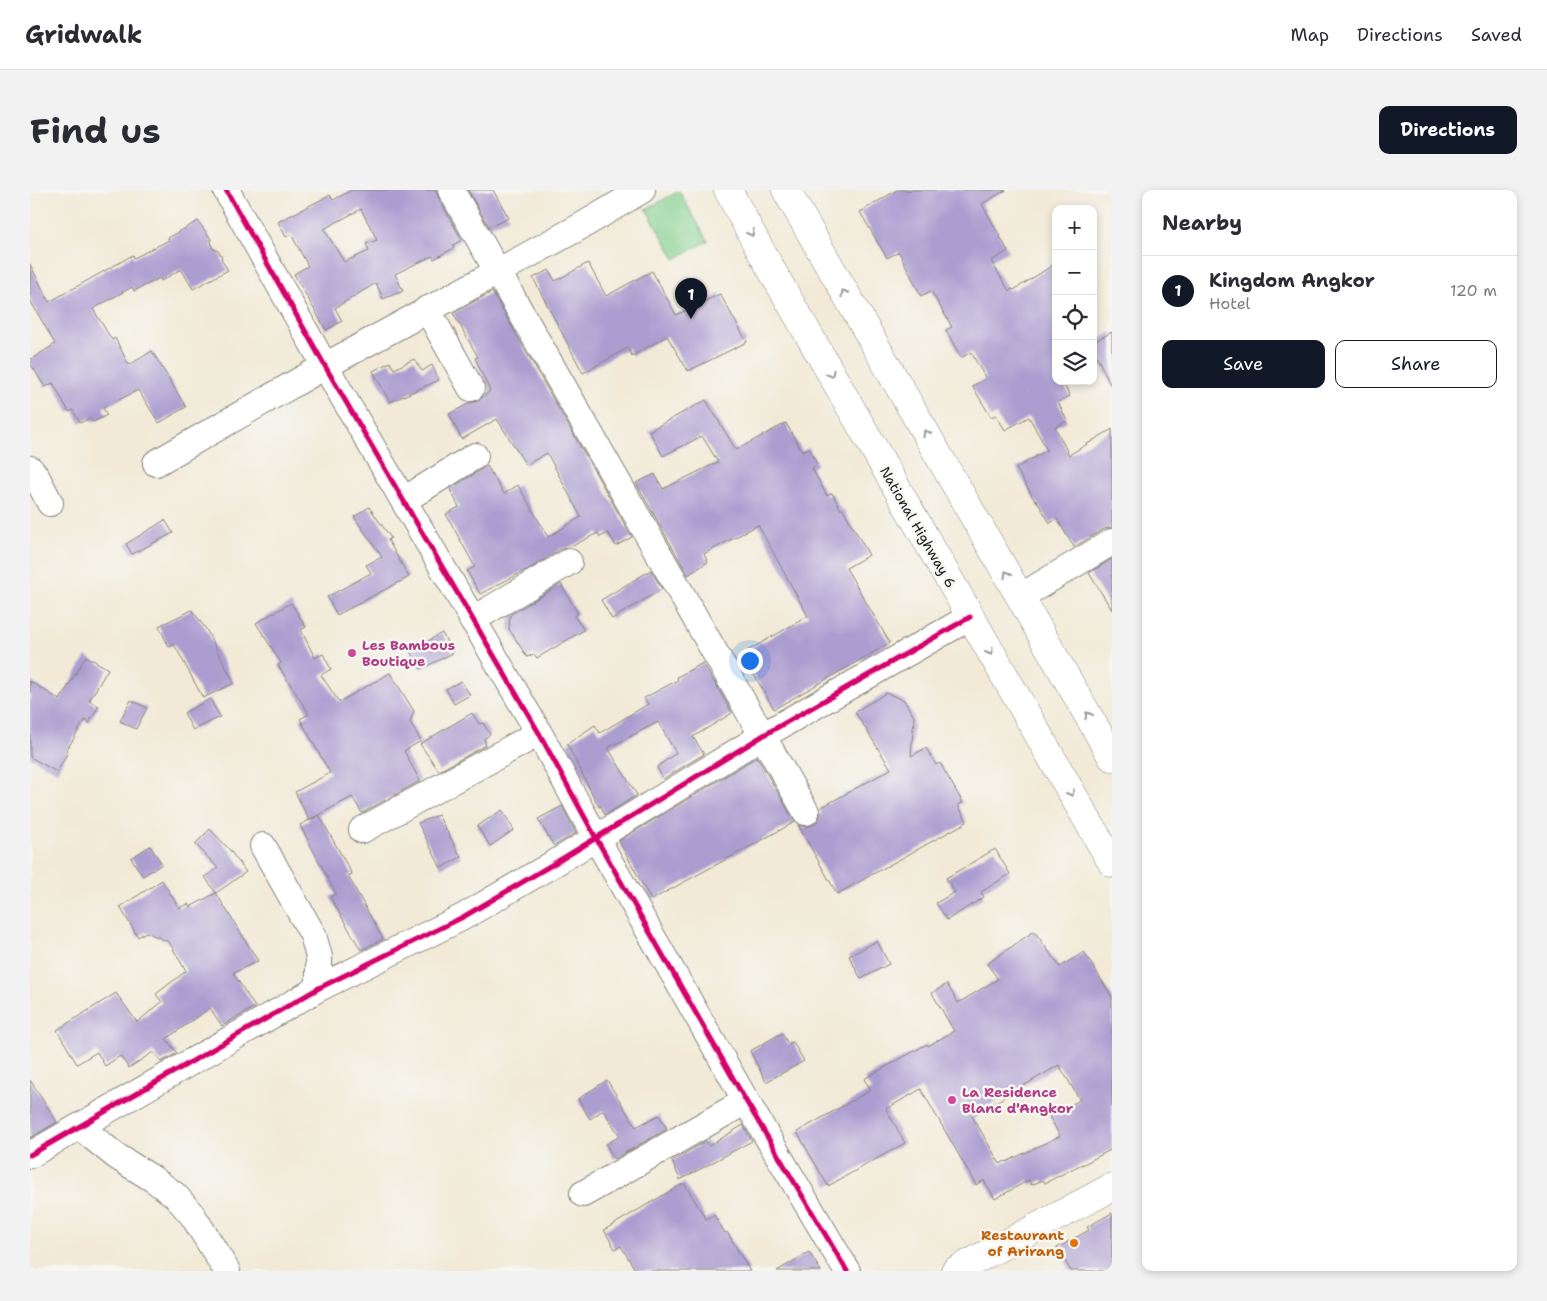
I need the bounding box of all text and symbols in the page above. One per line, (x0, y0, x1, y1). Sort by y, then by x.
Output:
text: Gridwalk (25, 19, 142, 51)
text: Map (1291, 23, 1329, 47)
text: Directions (1357, 23, 1443, 47)
text: Saved (1471, 23, 1522, 47)
button: Directions (1379, 106, 1517, 154)
text: Find us (30, 107, 161, 154)
map controls (1052, 205, 1097, 385)
button: + (1052, 205, 1097, 250)
text: Nearby (1162, 209, 1242, 237)
one-way arrow (744, 228, 754, 237)
button: − (1052, 250, 1097, 295)
text: Kingdom Angkor (1209, 268, 1375, 293)
pin: 1 (675, 278, 707, 319)
text: 1 (1174, 280, 1182, 301)
text: 120 m (1450, 280, 1497, 301)
one-way arrow (841, 289, 851, 298)
text: Hotel (1209, 293, 1250, 314)
button: locate (1052, 295, 1097, 340)
button: layers (1052, 340, 1097, 385)
button: Save (1162, 340, 1325, 388)
button: Share (1335, 340, 1497, 388)
one-way arrow (824, 369, 834, 378)
one-way arrow (922, 430, 932, 439)
street label: National Highway 6 (876, 463, 960, 591)
one-way arrow (1003, 571, 1013, 580)
place label: Les Bambous Boutique (362, 636, 455, 670)
marker: Les Bambous Boutique (346, 647, 358, 659)
one-way arrow (983, 647, 993, 656)
your location (737, 648, 763, 674)
one-way arrow (1084, 711, 1094, 720)
one-way arrow (1065, 787, 1075, 796)
place label: La Residence Blanc d'Angkor (962, 1083, 1074, 1117)
marker: La Residence Blanc d'Angkor (946, 1094, 958, 1106)
place label: Restaurant of Arirang (981, 1226, 1064, 1260)
marker: Restaurant of Arirang (1068, 1237, 1080, 1249)

